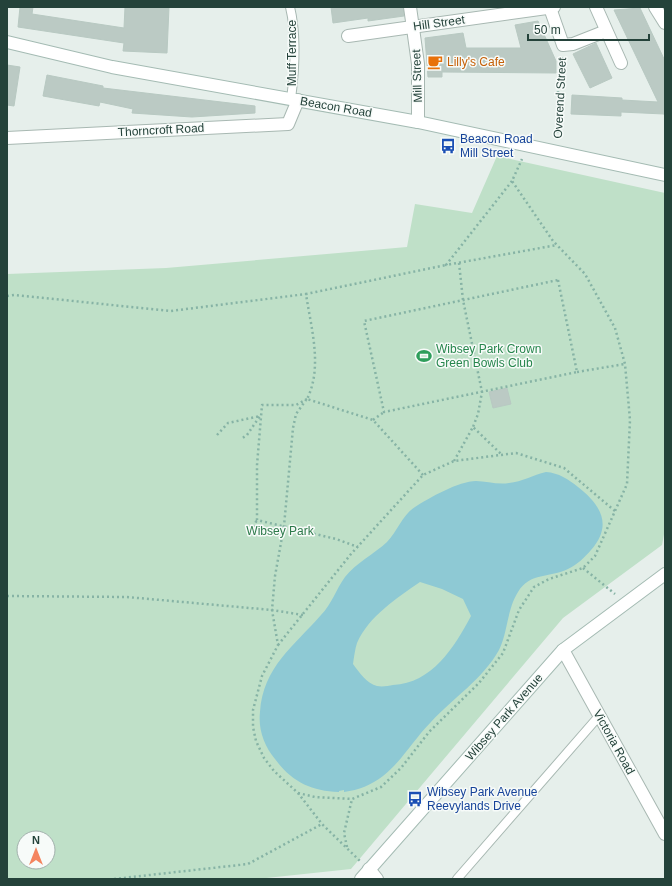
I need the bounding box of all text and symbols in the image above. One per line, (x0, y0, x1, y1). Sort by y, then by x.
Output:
street label: Hill Street (412, 12, 466, 34)
scale bar (528, 16, 649, 42)
street label: Muff Terrace (285, 20, 299, 86)
text: 50 m (534, 23, 561, 37)
street label: Mill Street (409, 48, 425, 103)
cafe icon: Lilly's Cafe (426, 53, 444, 71)
place label: Lilly's Cafe (447, 55, 505, 69)
street label: Overend Street (551, 56, 569, 139)
street label: Beacon Road (299, 94, 373, 120)
street label: Thorncroft Road (117, 121, 205, 139)
place label: Beacon Road Mill Street (460, 132, 533, 160)
bus stop icon: Beacon Road Mill Street (439, 137, 457, 155)
place label: Wibsey Park Crown Green Bowls Club (436, 342, 541, 370)
sports icon: Wibsey Park Crown Green Bowls Club (415, 347, 433, 365)
park label: Wibsey Park (246, 524, 315, 538)
street label: Wibsey Park Avenue (462, 670, 546, 763)
street label: Victoria Road (590, 707, 638, 777)
place label: Wibsey Park Avenue Reevylands Drive (427, 785, 538, 813)
bus stop icon: Wibsey Park Avenue Reevylands Drive (406, 790, 424, 808)
north arrow (16, 830, 56, 870)
text: N (32, 834, 40, 846)

